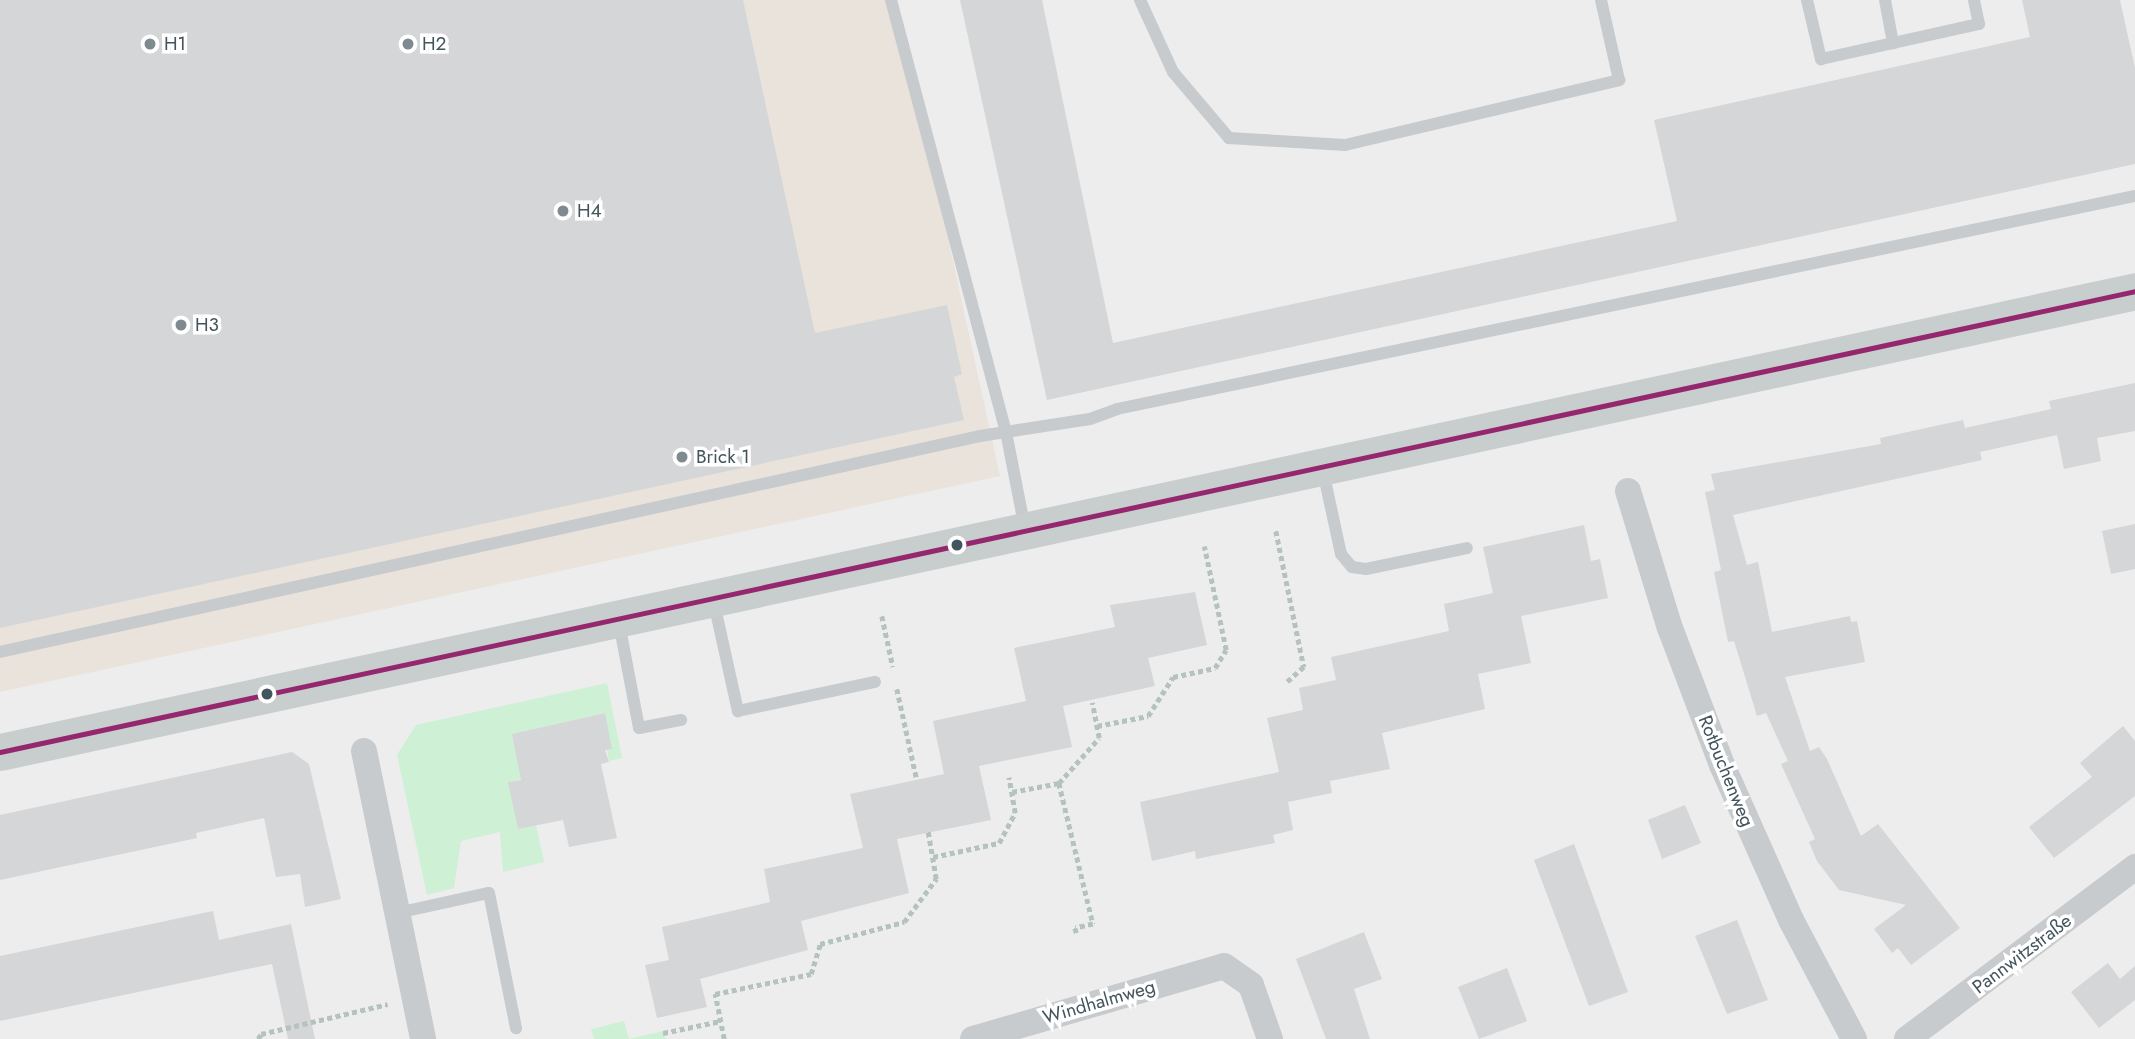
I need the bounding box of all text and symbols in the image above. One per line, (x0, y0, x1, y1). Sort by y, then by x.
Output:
place label: H1 (164, 33, 186, 55)
place label: H2 (422, 33, 446, 55)
marker: H1 (142, 36, 158, 52)
marker: H2 (400, 36, 416, 52)
place label: H4 (577, 200, 602, 222)
marker: H4 (555, 203, 571, 219)
place label: H3 (195, 314, 219, 336)
marker: H3 (173, 317, 189, 333)
place label: Brick 1 (696, 446, 750, 468)
marker: Brick 1 (674, 449, 690, 465)
unlabelled marker (950, 538, 964, 552)
unlabelled marker (260, 687, 274, 701)
street label: Rotbuchenweg (1693, 712, 1759, 830)
street label: Pannwitzstraße (1968, 909, 2076, 999)
street label: Windhalmweg (1040, 975, 1158, 1029)

